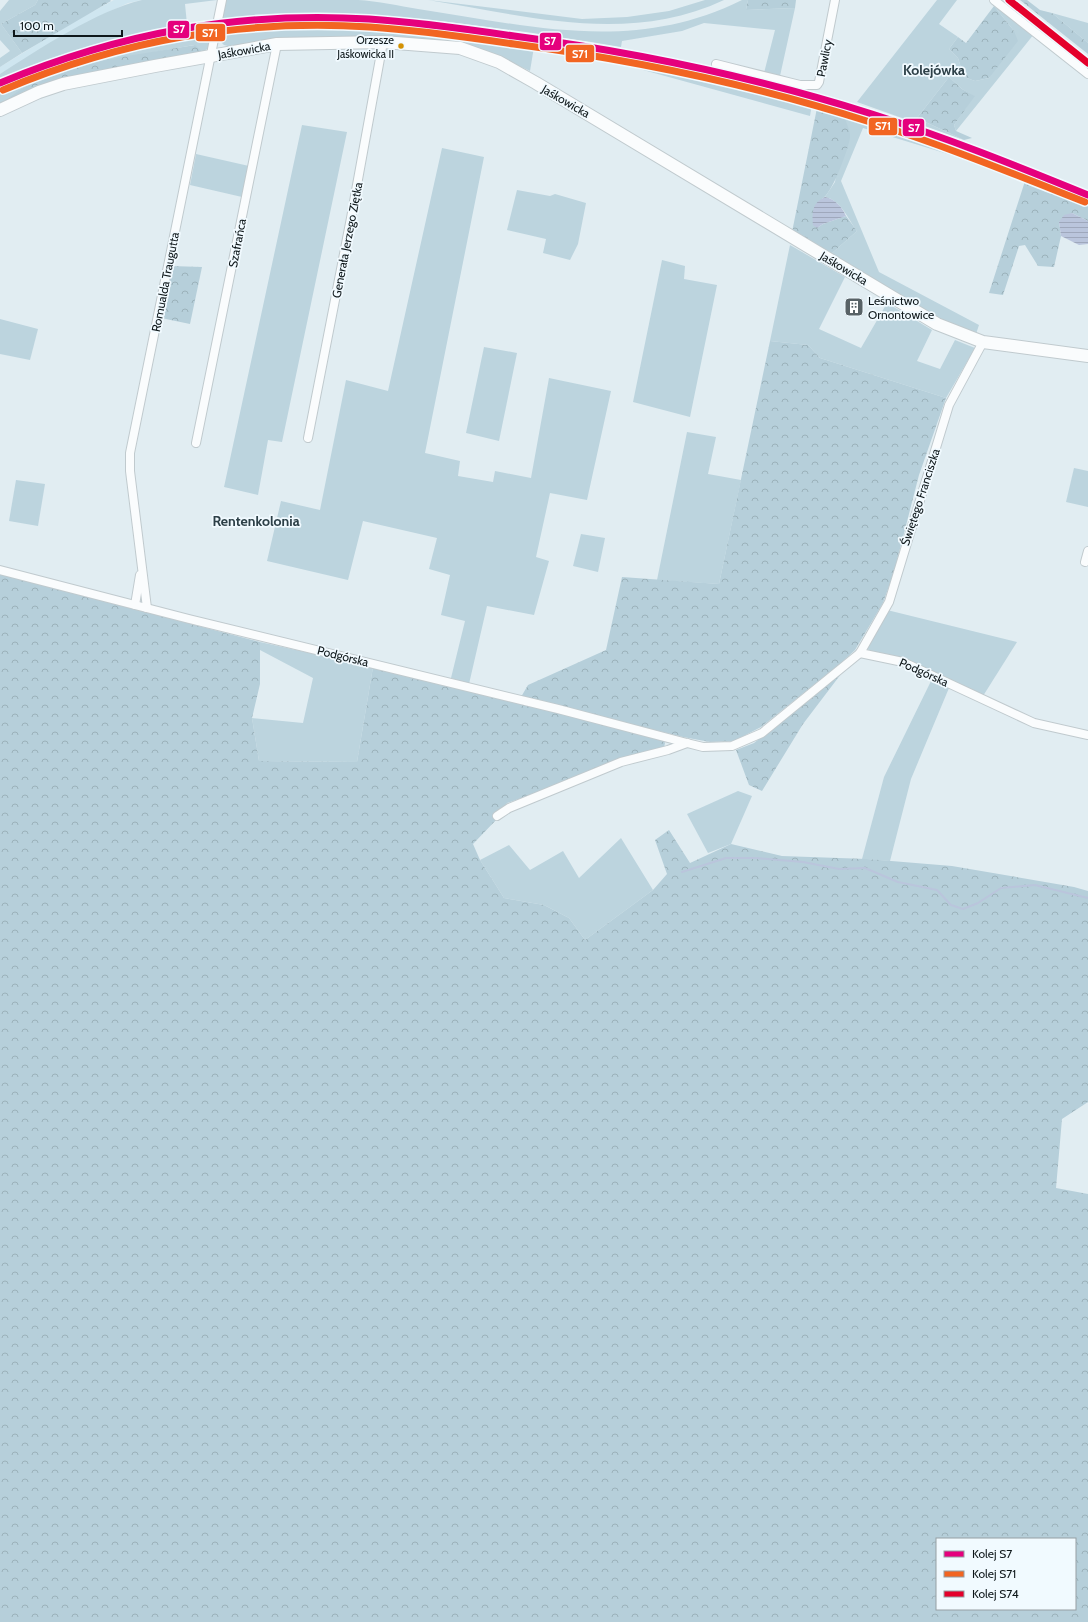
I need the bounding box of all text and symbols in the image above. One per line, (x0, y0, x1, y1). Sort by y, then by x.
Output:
scale bar (14, 12, 122, 38)
text: 100 m (20, 18, 54, 33)
line badge: S7 (167, 20, 190, 39)
text: S7 (173, 22, 185, 36)
line badge: S71 (195, 23, 226, 42)
text: S71 (202, 26, 218, 40)
line badge: S7 (539, 32, 562, 51)
place label: Orzesze Jaśkowicka II (336, 33, 394, 61)
text: S7 (544, 34, 556, 48)
street label: Jaśkowicka (216, 38, 272, 62)
street label: Pawlicy (813, 38, 835, 78)
marker: Orzesze Jaśkowicka II (396, 41, 406, 51)
line badge: S71 (565, 44, 595, 63)
text: S71 (572, 47, 588, 61)
district label: Kolejówka (903, 61, 965, 79)
street label: Jaśkowicka (538, 81, 593, 121)
line badge: S71 (868, 117, 898, 136)
line badge: S7 (902, 118, 925, 137)
text: S71 (875, 119, 891, 133)
text: S7 (908, 121, 920, 135)
street label: Generała Jerzego Ziętka (328, 180, 366, 299)
street label: Szafrańca (225, 217, 249, 269)
street label: Romualda Traugutta (148, 231, 182, 333)
street label: Jaśkowicka (817, 247, 871, 288)
place label: Leśnictwo Ornontowice (868, 293, 934, 322)
building icon: Leśnictwo Ornontowice (843, 296, 865, 318)
street label: Świętego Franciszka (897, 446, 943, 548)
district label: Rentenkolonia (212, 512, 300, 530)
street label: Podgórska (316, 642, 370, 670)
street label: Podgórska (897, 654, 951, 690)
legend (936, 1538, 1076, 1610)
text: Kolej S7 (972, 1546, 1012, 1561)
text: Kolej S71 (972, 1566, 1016, 1581)
text: Kolej S74 (972, 1586, 1019, 1601)

